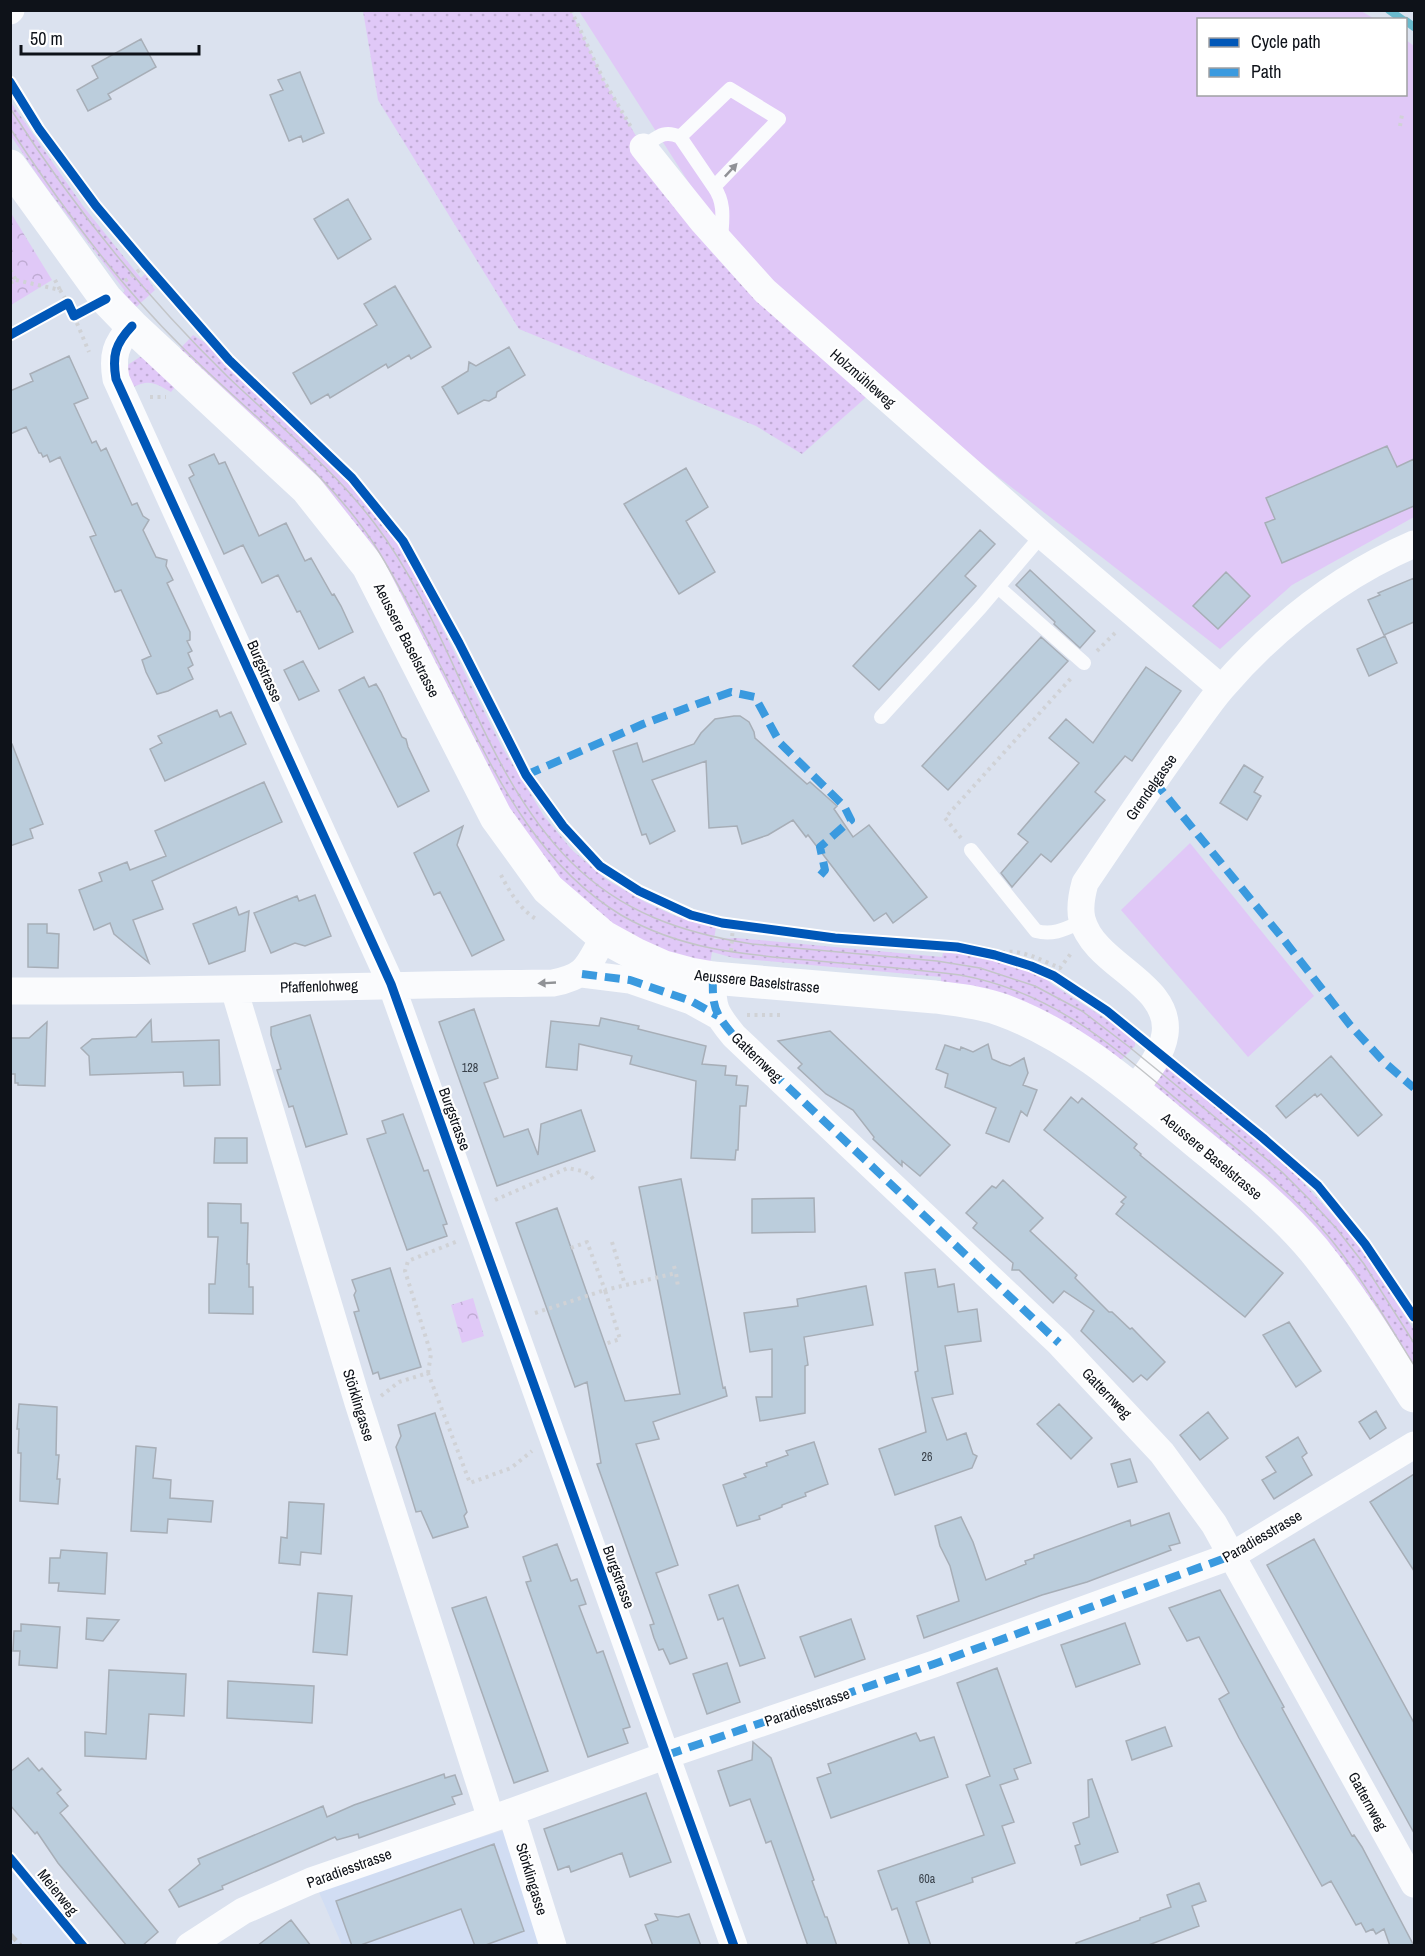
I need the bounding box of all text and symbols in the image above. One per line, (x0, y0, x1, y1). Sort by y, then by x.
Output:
scale bar (21, 18, 200, 56)
legend (1197, 18, 1407, 96)
text: 50 m (30, 26, 63, 51)
text: Cycle path (1251, 29, 1321, 54)
text: Path (1251, 59, 1281, 84)
one-way arrow (724, 162, 738, 177)
street label: Holzmühleweg (826, 344, 900, 412)
street label: Aeussere Baselstrasse (369, 578, 445, 701)
street label: Burgstrasse (242, 637, 288, 705)
street label: Grendelgasse (1120, 749, 1182, 824)
street label: Aeussere Baselstrasse (692, 964, 821, 998)
street label: Pfaffenlohweg (280, 974, 358, 998)
one-way arrow (538, 978, 557, 987)
street label: Gatternweg (727, 1027, 787, 1087)
house number: 128 (462, 1060, 478, 1076)
street label: Burgstrasse (434, 1085, 476, 1154)
street label: Aeussere Baselstrasse (1156, 1107, 1267, 1205)
street label: Gatternweg (1077, 1363, 1137, 1423)
street label: Störklingasse (338, 1366, 380, 1444)
house number: 26 (922, 1449, 932, 1465)
street label: Paradiesstrasse (1218, 1505, 1306, 1567)
street label: Burgstrasse (598, 1543, 640, 1612)
street label: Paradiesstrasse (762, 1683, 853, 1731)
street label: Gatternweg (1343, 1768, 1393, 1834)
street label: Störklingasse (511, 1840, 553, 1918)
street label: Paradiesstrasse (304, 1843, 394, 1893)
street label: Meierweg (33, 1864, 83, 1920)
house number: 60a (919, 1871, 936, 1887)

